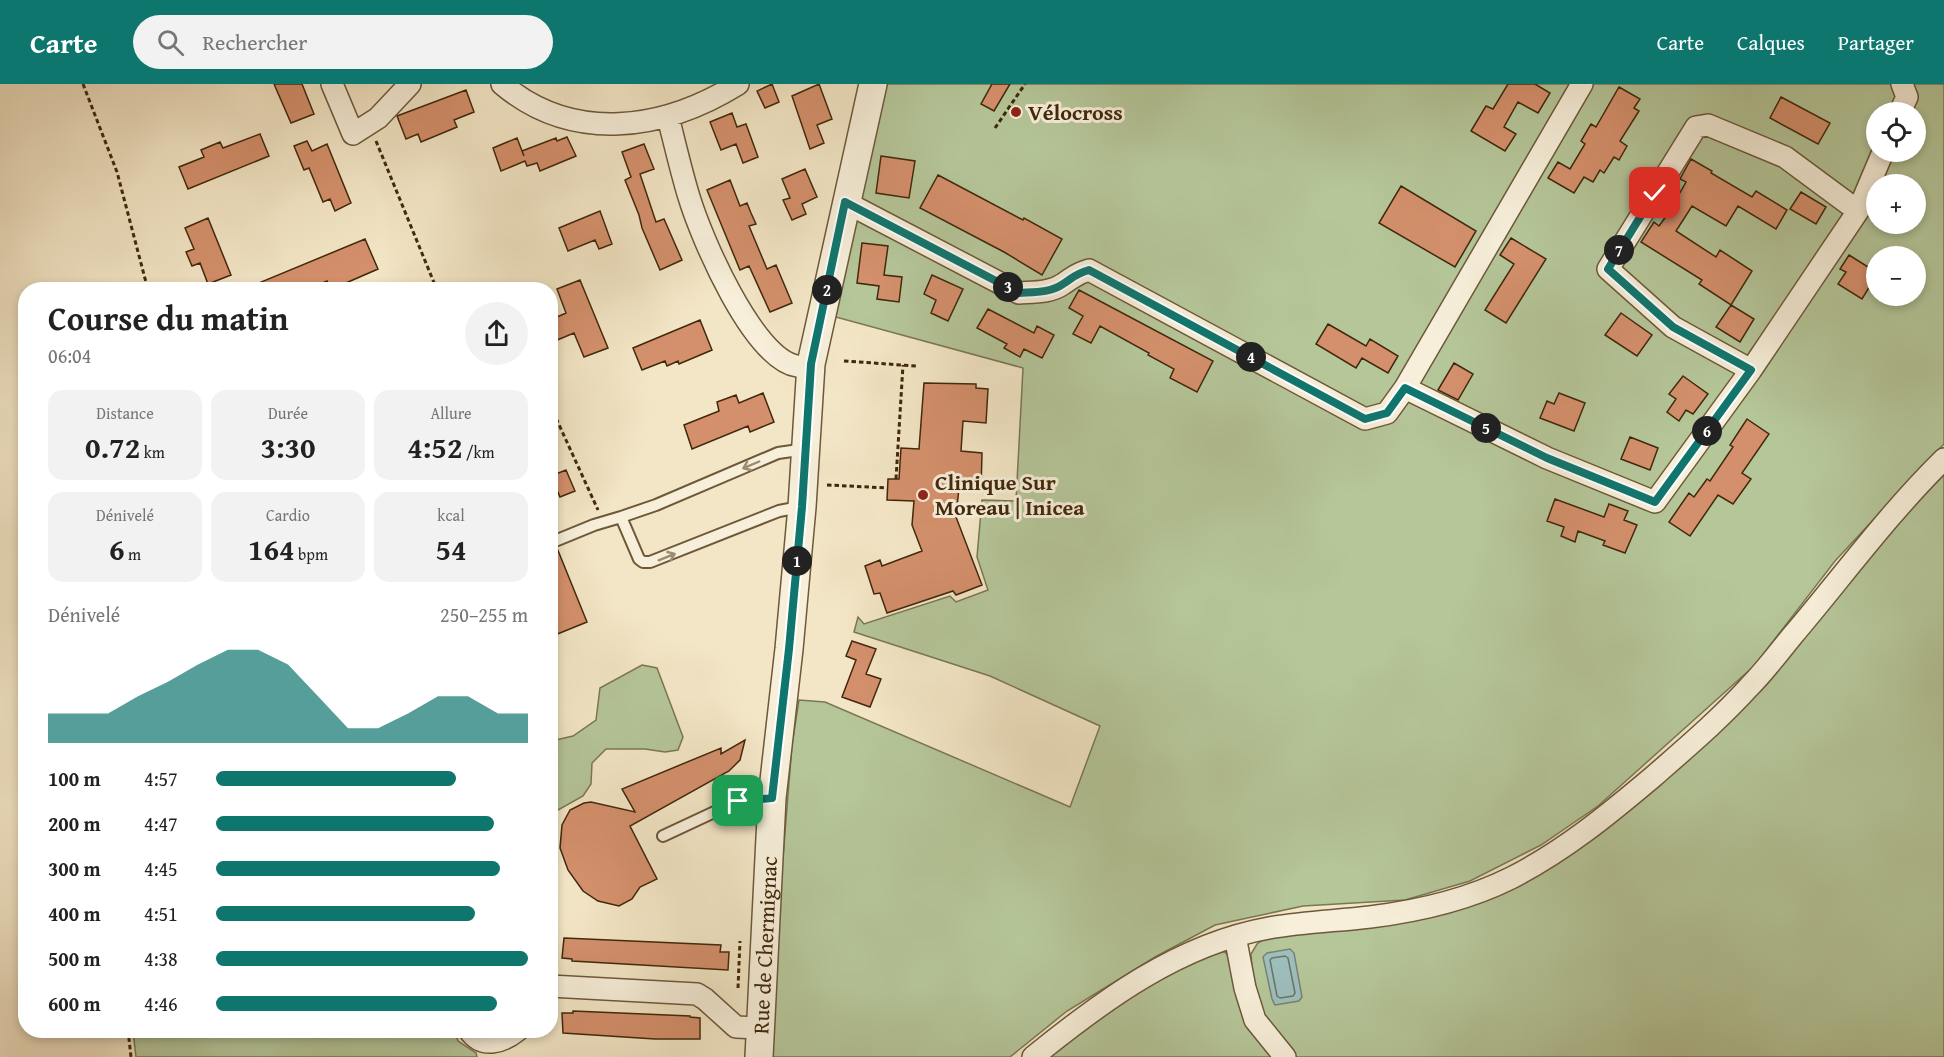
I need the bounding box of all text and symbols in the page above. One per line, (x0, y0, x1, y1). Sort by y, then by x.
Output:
search box (133, 15, 553, 69)
text: Carte (30, 22, 97, 63)
icon: search (154, 26, 187, 59)
text: Rechercher (202, 26, 307, 58)
text: Carte (1657, 27, 1704, 58)
text: Calques (1737, 27, 1805, 58)
text: Partager (1838, 27, 1914, 58)
place label: Vélocross (1028, 96, 1123, 128)
map controls (1866, 102, 1926, 306)
button: locate (1866, 102, 1926, 162)
marker: Vélocross (1009, 105, 1023, 119)
pin (1629, 167, 1680, 218)
button: + (1866, 174, 1926, 234)
icon: check (1638, 176, 1671, 209)
pin: 7 (1604, 235, 1634, 265)
text: 7 (1615, 238, 1623, 262)
button: − (1866, 246, 1926, 306)
pin: 3 (993, 272, 1023, 302)
pin: 2 (812, 275, 842, 305)
text: 3 (1004, 275, 1012, 299)
text: 2 (823, 278, 831, 302)
text: Course du matin (48, 294, 289, 342)
button: share (465, 302, 528, 365)
text: 06:04 (48, 341, 91, 370)
pin: 4 (1236, 342, 1266, 372)
text: 4 (1247, 345, 1255, 369)
text: Distance (96, 401, 154, 425)
text: Durée (268, 401, 308, 425)
text: Allure (430, 401, 472, 425)
pin: 5 (1471, 413, 1501, 443)
text: 5 (1482, 416, 1490, 440)
pin: 6 (1692, 416, 1722, 446)
text: 6 (1703, 419, 1711, 443)
text: 0.72 (85, 425, 140, 469)
text: 3:30 (260, 425, 316, 469)
text: 4:52 (407, 425, 462, 469)
text: km (140, 440, 165, 464)
text: /km (462, 440, 495, 464)
one-way arrow (742, 460, 761, 471)
place label: Clinique Sur Moreau | Inicea (935, 466, 1085, 523)
marker: Clinique Sur Moreau | Inicea (916, 488, 930, 502)
text: Dénivelé (96, 503, 154, 527)
text: Cardio (266, 503, 310, 527)
text: kcal (437, 503, 465, 527)
text: 6 (109, 527, 124, 571)
text: 164 (248, 527, 295, 571)
text: 54 (435, 527, 467, 571)
text: m (124, 542, 141, 566)
text: bpm (295, 542, 328, 566)
pin: 1 (782, 546, 812, 576)
text: 1 (793, 549, 801, 573)
one-way arrow (657, 550, 676, 561)
text: Dénivelé (48, 600, 120, 629)
text: 250–255 m (440, 600, 528, 629)
text: 100 m (48, 764, 101, 793)
text: 4:57 (144, 764, 178, 793)
pin (712, 775, 763, 826)
icon: arrive (721, 784, 754, 817)
text: 200 m (48, 809, 101, 838)
text: 4:47 (144, 809, 178, 838)
text: 300 m (48, 854, 101, 883)
text: 4:45 (144, 854, 178, 883)
street label: Rue de Chermignac (744, 855, 785, 1035)
text: 400 m (48, 899, 101, 928)
text: 4:51 (144, 899, 178, 928)
text: 500 m (48, 944, 101, 973)
text: 4:38 (144, 944, 178, 973)
text: 600 m (48, 989, 101, 1018)
text: 4:46 (144, 989, 178, 1018)

